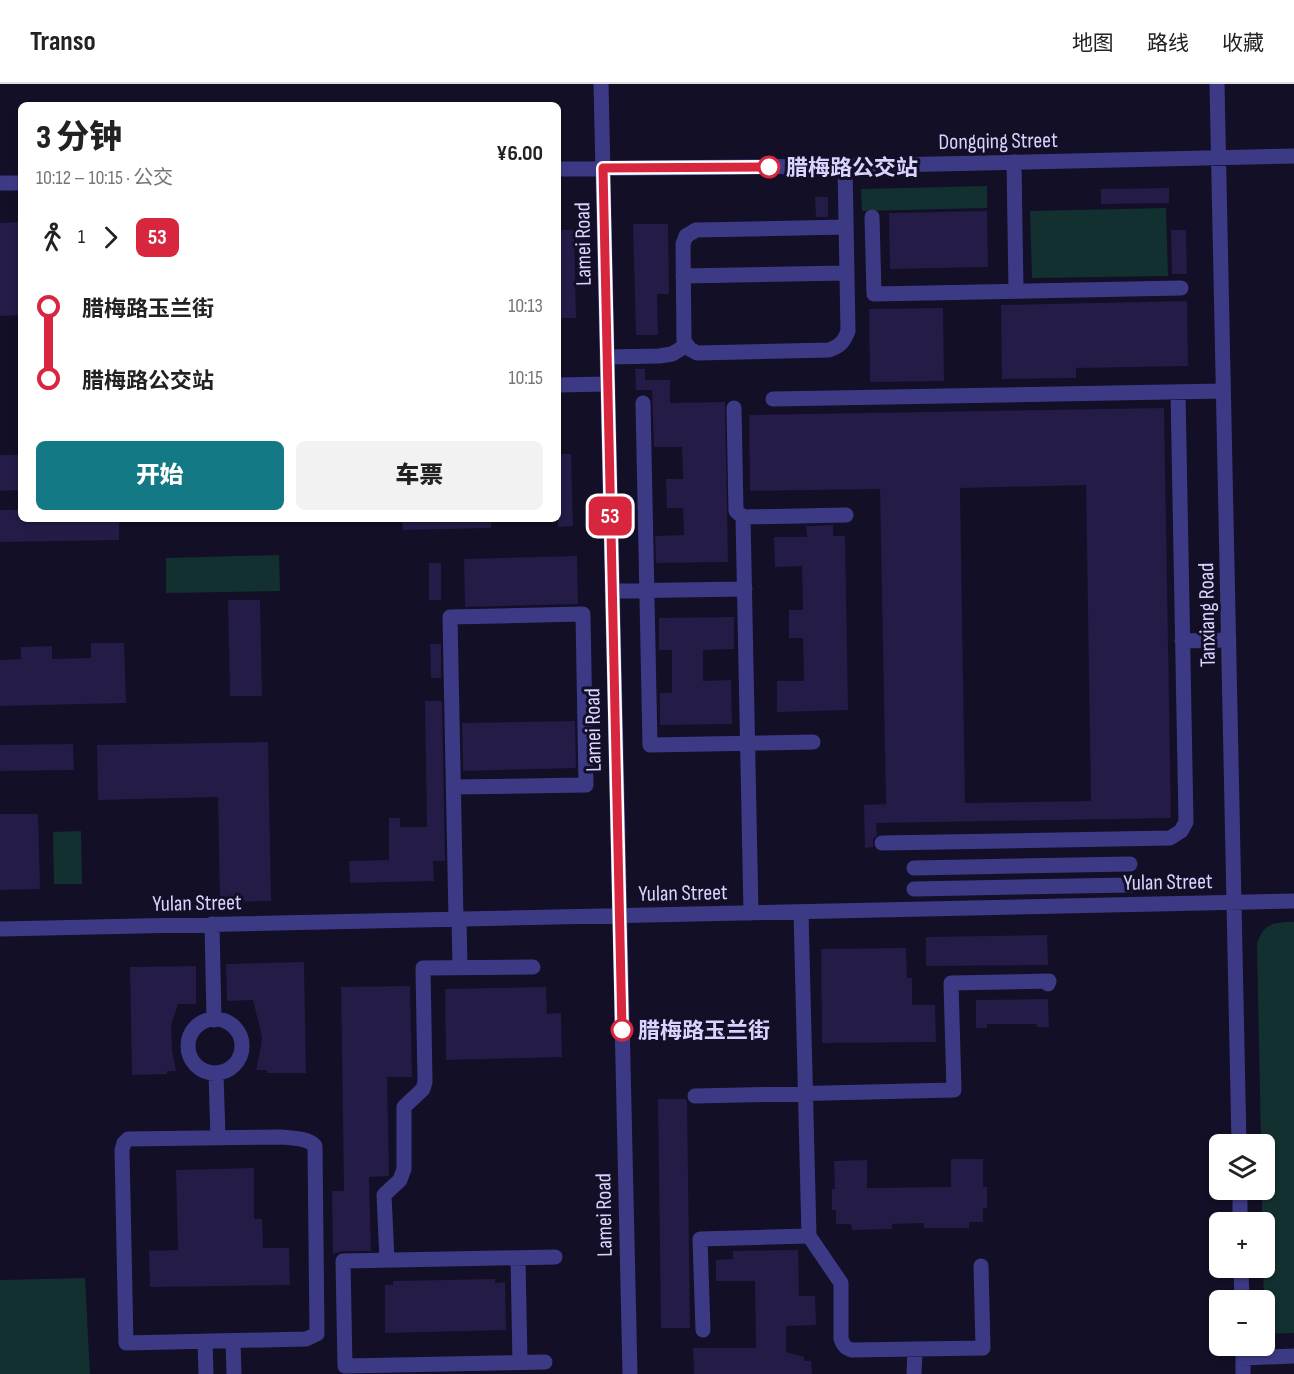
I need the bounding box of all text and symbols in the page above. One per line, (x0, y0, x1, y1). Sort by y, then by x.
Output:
text: Transo (30, 25, 96, 58)
text: 地图 (1072, 31, 1114, 56)
text: 路线 (1147, 31, 1189, 56)
text: 收藏 (1222, 31, 1264, 56)
text: 3 分钟 (36, 118, 122, 158)
street label: Dongqing Street (938, 127, 1058, 156)
text: ¥6.00 (496, 140, 543, 167)
place label: 腊梅路公交站 (786, 155, 918, 182)
marker: 腊梅路公交站 (758, 156, 780, 178)
text: 10:12 – 10:15 · 公交 (36, 166, 173, 190)
street label: Lamei Road (569, 202, 598, 286)
icon: walk (36, 221, 69, 254)
icon: forward (94, 221, 127, 254)
text: 1 (78, 225, 85, 249)
text: 53 (148, 225, 167, 250)
text: 10:13 (508, 294, 543, 318)
text: 腊梅路玉兰街 (82, 296, 214, 323)
text: 10:15 (509, 366, 543, 390)
text: 腊梅路公交站 (82, 368, 214, 395)
button: 开始 (36, 441, 284, 510)
button: 车票 (296, 441, 543, 510)
line badge: 53 (583, 496, 637, 536)
text: 53 (601, 504, 619, 529)
street label: Tanxiang Road (1193, 562, 1222, 667)
street label: Lamei Road (579, 688, 608, 772)
street label: Yulan Street (1123, 868, 1213, 897)
street label: Yulan Street (638, 879, 728, 908)
street label: Yulan Street (152, 889, 242, 918)
place label: 腊梅路玉兰街 (638, 1018, 770, 1045)
marker: 腊梅路玉兰街 (611, 1019, 633, 1041)
map controls (1209, 1134, 1275, 1356)
button: layers (1209, 1134, 1275, 1200)
street label: Lamei Road (590, 1173, 619, 1257)
button: + (1209, 1212, 1275, 1278)
button: − (1209, 1290, 1275, 1356)

